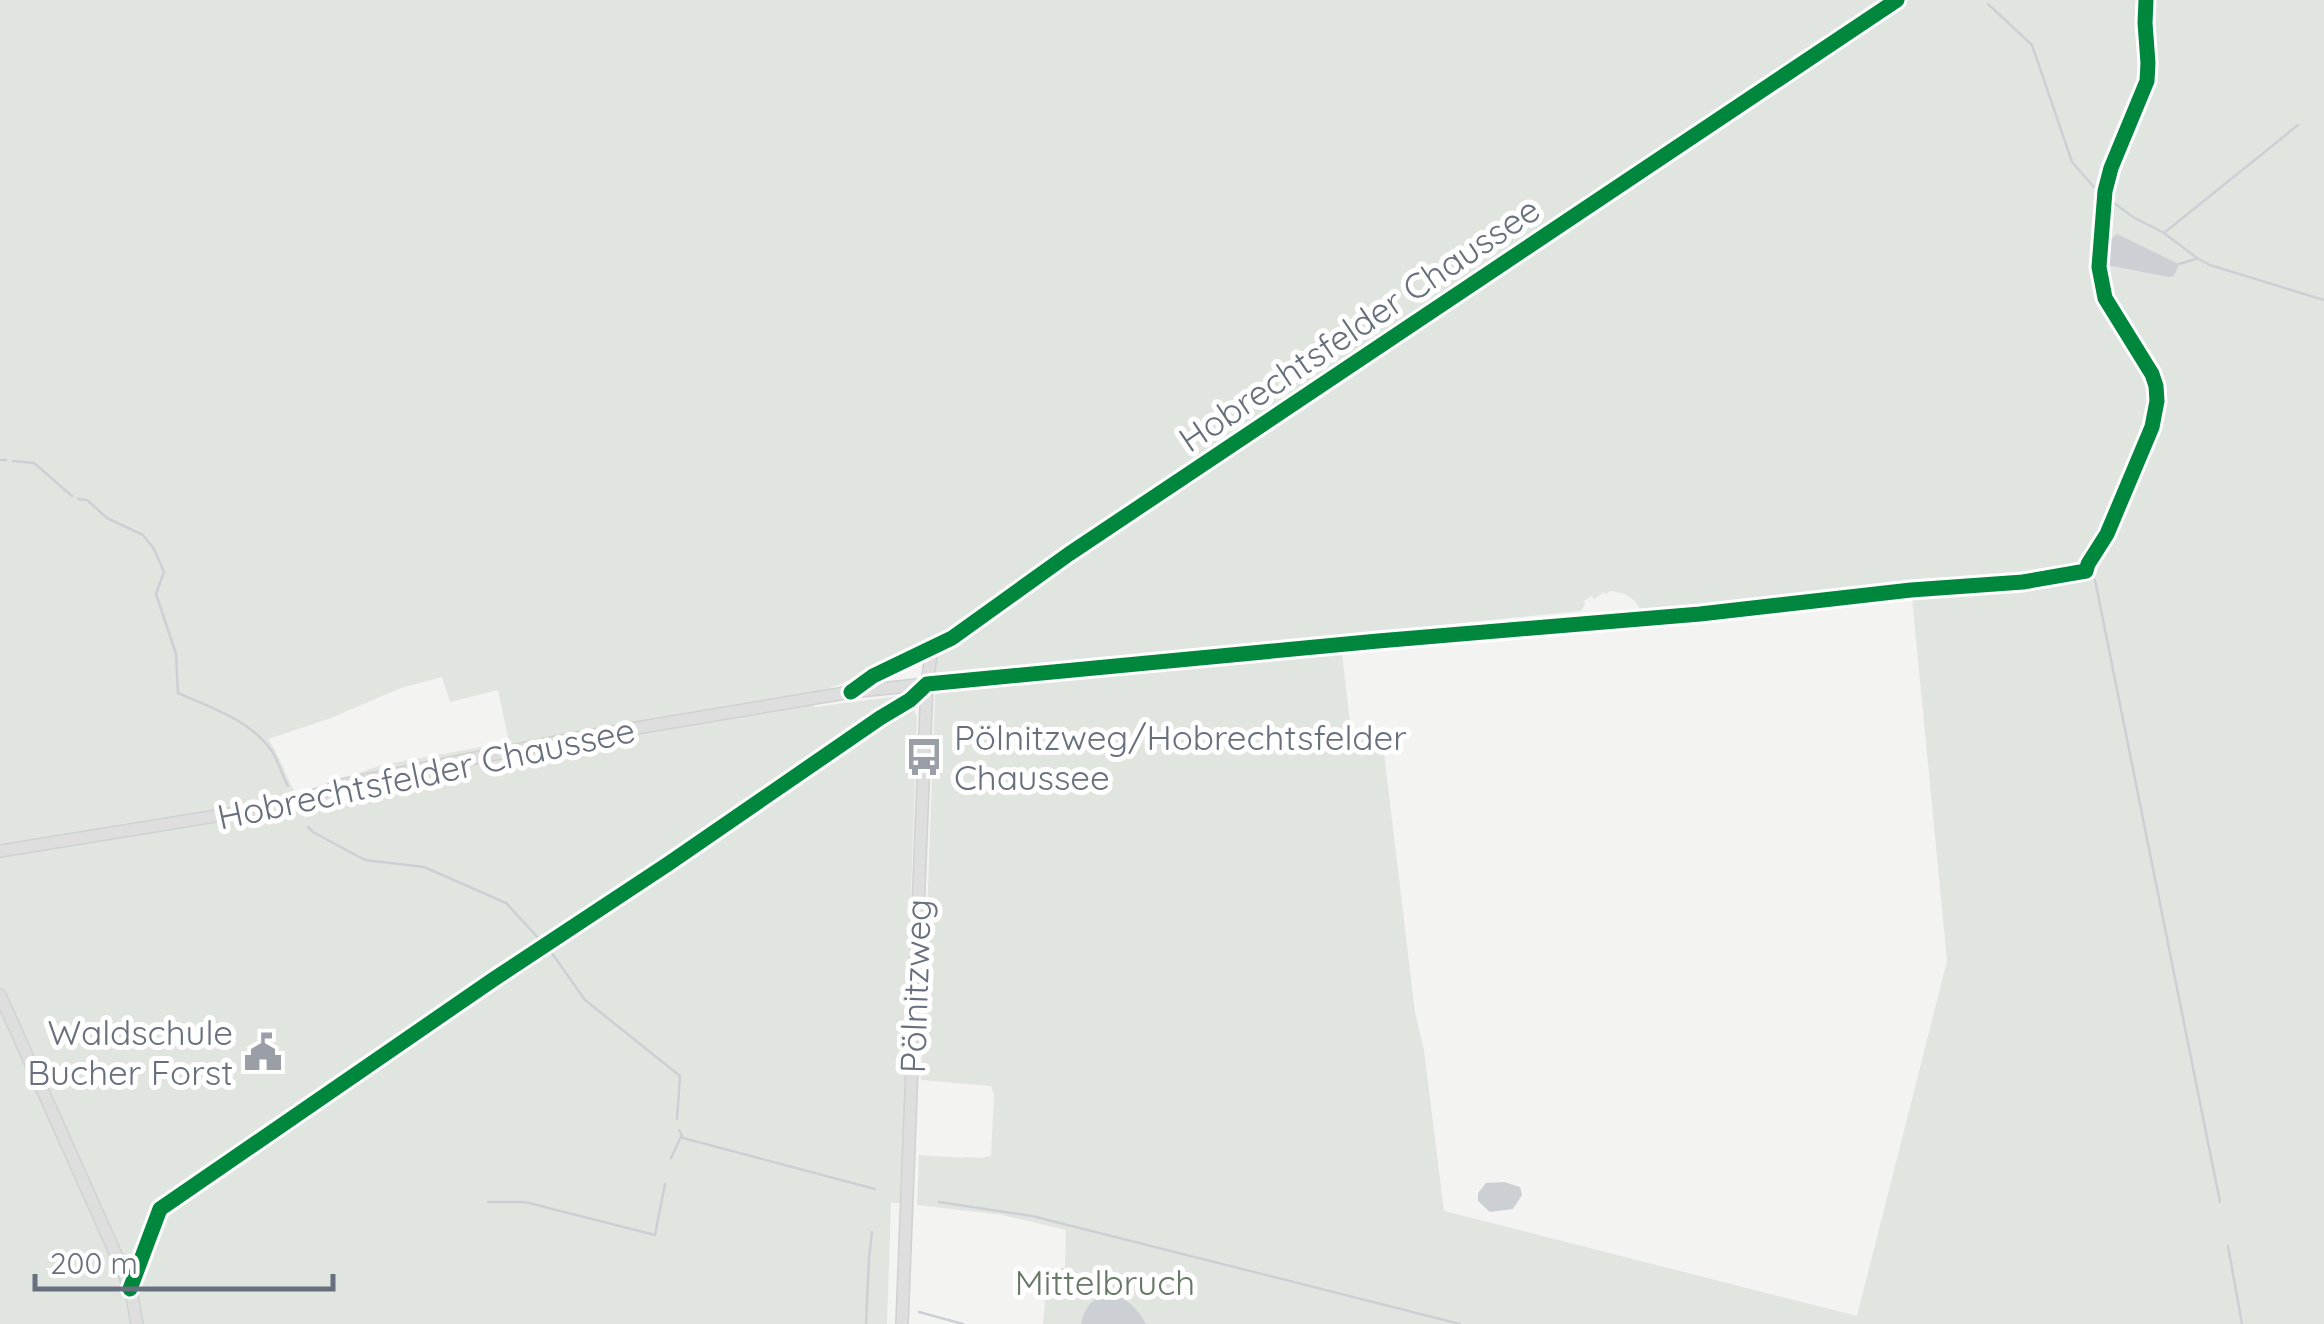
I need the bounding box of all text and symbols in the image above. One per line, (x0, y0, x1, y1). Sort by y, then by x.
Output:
street label: Hobrechtsfelder Chaussee (1170, 187, 1548, 461)
street label: Hobrechtsfelder Chaussee (213, 707, 639, 839)
place label: Pölnitzweg/Hobrechtsfelder Chaussee (954, 715, 1407, 799)
bus stop icon: Pölnitzweg/Hobrechtsfelder Chaussee (903, 736, 945, 778)
street label: Pölnitzweg (890, 898, 940, 1074)
place label: Waldschule Bucher Forst (27, 1010, 233, 1094)
public building icon: Waldschule Bucher Forst (242, 1031, 284, 1073)
scale bar (35, 1229, 332, 1291)
text: 200 m (50, 1244, 138, 1282)
park label: Mittelbruch (1015, 1260, 1195, 1304)

